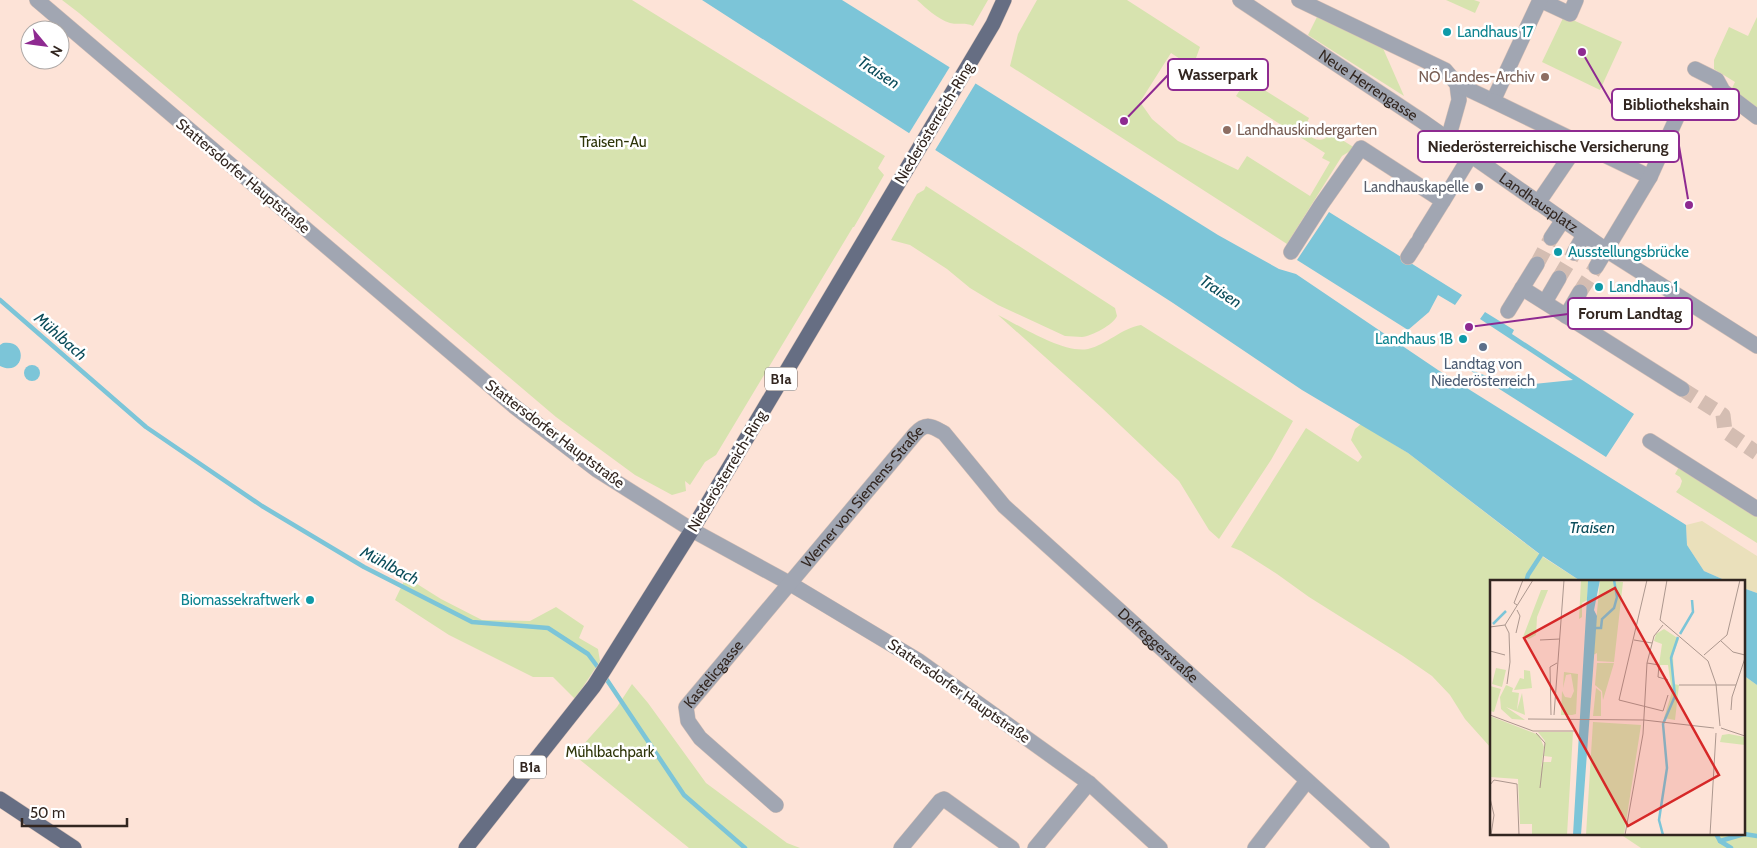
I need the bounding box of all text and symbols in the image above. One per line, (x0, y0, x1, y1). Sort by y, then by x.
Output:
north arrow (20, 20, 70, 70)
place label: Landhaus 17 (1457, 23, 1534, 41)
marker: Landhaus 17 (1441, 26, 1453, 38)
text: N (46, 43, 67, 60)
street label: Neue Herrengasse (1315, 46, 1421, 125)
water label: Traisen (854, 52, 903, 93)
street label: Niederösterreich-Ring (891, 59, 978, 187)
callout: Wasserpark (1168, 59, 1268, 90)
text: Wasserpark (1178, 65, 1258, 84)
place label: NÖ Landes-Archiv (1419, 68, 1536, 86)
marker: NÖ Landes-Archiv (1539, 71, 1551, 83)
callout: Bibliothekshain (1612, 89, 1739, 120)
text: Bibliothekshain (1623, 95, 1729, 114)
street label: Stattersdorfer Hauptstraße (172, 115, 314, 238)
place label: Landhauskindergarten (1237, 121, 1377, 139)
marker: Landhauskindergarten (1221, 124, 1233, 136)
callout: Niederösterreichische Versicherung (1418, 131, 1679, 162)
park label: Traisen-Au (579, 133, 647, 151)
text: Niederösterreichische Versicherung (1427, 137, 1669, 156)
street label: Landhausplatz (1496, 169, 1581, 237)
place label: Landhauskapelle (1364, 178, 1469, 196)
marker: Landhauskapelle (1473, 181, 1485, 193)
place label: Ausstellungsbrücke (1568, 243, 1689, 261)
marker: Ausstellungsbrücke (1552, 246, 1564, 258)
water label: Traisen (1196, 271, 1245, 312)
place label: Landhaus 1 (1609, 278, 1678, 296)
marker: Landhaus 1 (1593, 281, 1605, 293)
callout: Forum Landtag (1568, 298, 1692, 329)
text: Forum Landtag (1578, 304, 1682, 323)
water label: Mühlbach (30, 308, 91, 364)
place label: Landhaus 1B (1375, 330, 1453, 348)
marker: Landhaus 1B (1457, 333, 1469, 345)
marker: Landtag von Niederösterreich (1477, 341, 1489, 353)
place label: Landtag von Niederösterreich (1431, 355, 1535, 390)
road number: B1a (765, 368, 797, 390)
street label: Stattersdorfer Hauptstraße (482, 376, 628, 492)
street label: Niederösterreich-Ring (684, 407, 771, 535)
street label: Werner von Siemens-Straße (798, 421, 927, 571)
water label: Traisen (1569, 518, 1615, 537)
water label: Mühlbach (356, 542, 422, 589)
inset map (1490, 580, 1744, 836)
place label: Biomassekraftwerk (181, 591, 300, 609)
marker: Biomassekraftwerk (304, 594, 316, 606)
street label: Defreggerstraße (1114, 604, 1202, 687)
street label: Stattersdorfer Hauptstraße (884, 635, 1034, 747)
street label: Kastelicgasse (680, 636, 747, 712)
park label: Mühlbachpark (565, 743, 655, 761)
road number: B1a (514, 756, 546, 779)
scale bar (22, 796, 128, 828)
text: 50 m (30, 804, 65, 822)

